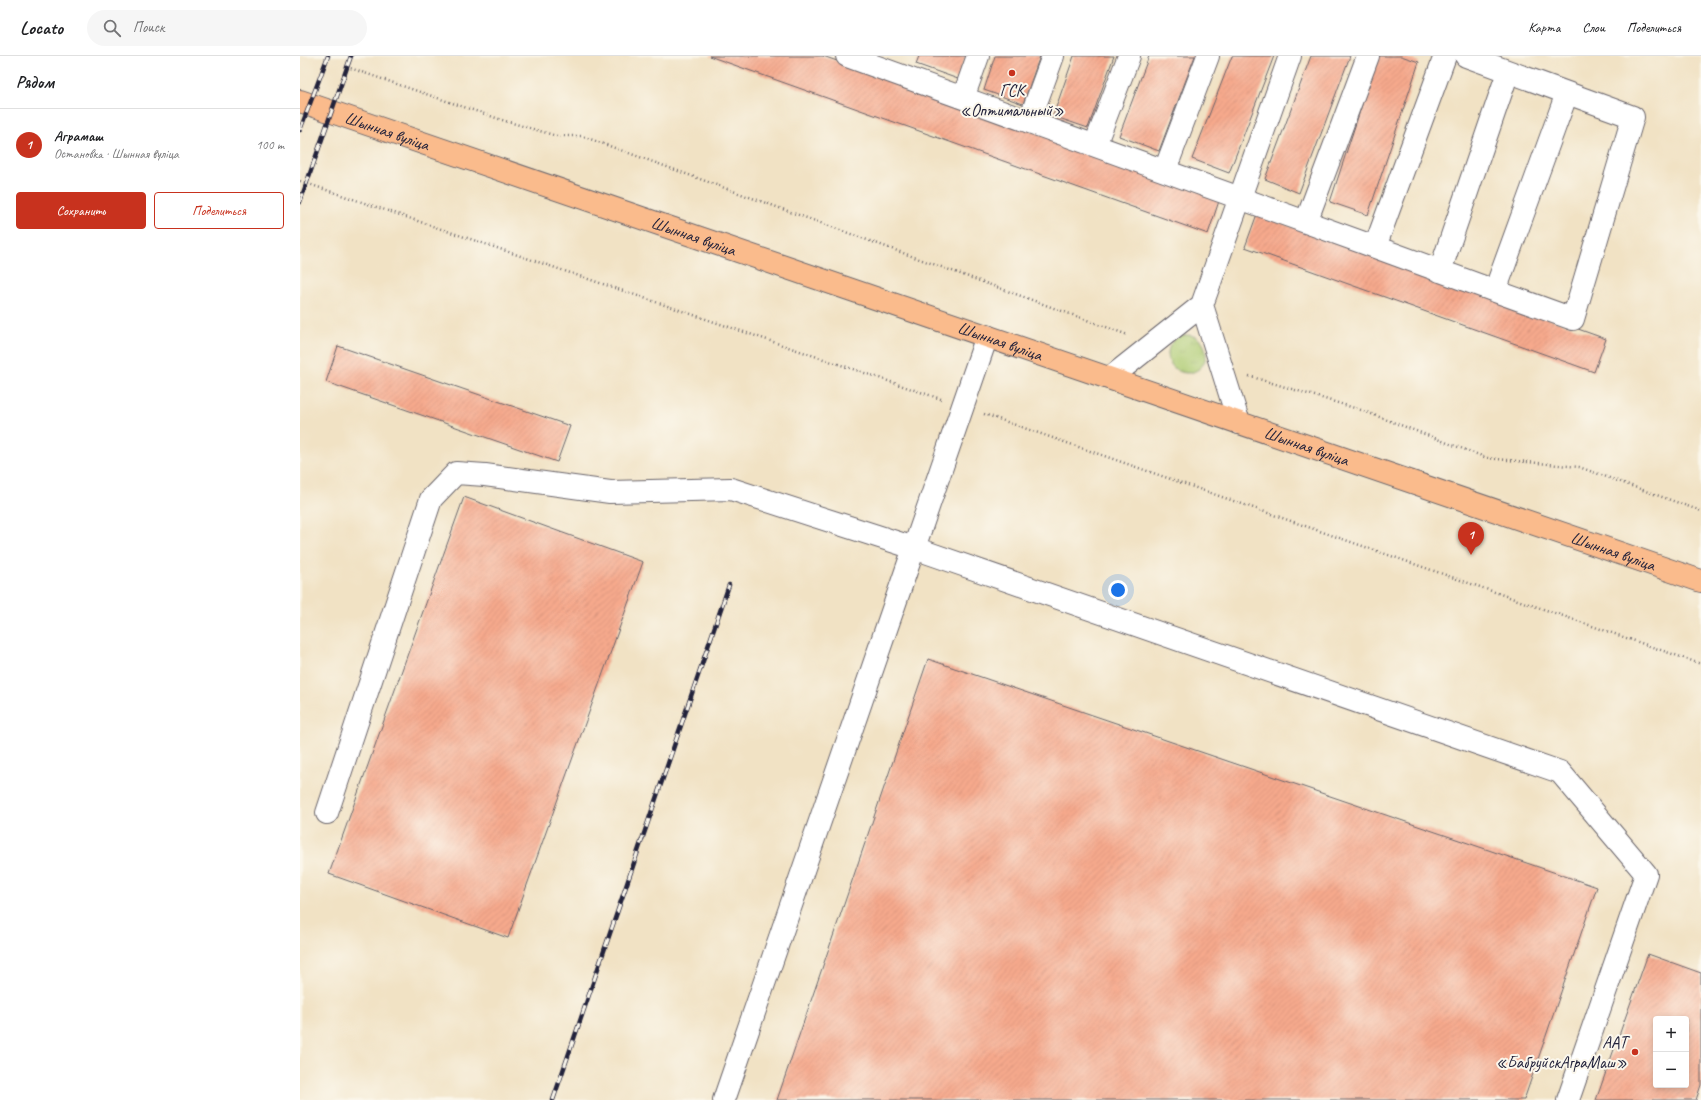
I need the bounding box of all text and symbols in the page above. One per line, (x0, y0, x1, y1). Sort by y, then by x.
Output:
search box (87, 10, 367, 46)
text: Locato (20, 16, 63, 40)
icon: search (101, 17, 123, 39)
text: Поиск (133, 18, 165, 37)
text: Карта (1528, 19, 1560, 36)
text: Слои (1582, 19, 1605, 36)
text: Поделиться (1627, 19, 1681, 36)
marker: ГСК «Оптимальный» (1007, 68, 1017, 78)
text: Рядом (16, 72, 54, 93)
place label: ГСК «Оптимальный» (960, 80, 1064, 121)
street label: Шынная вуліца (342, 107, 433, 156)
text: Аграмаш (54, 127, 103, 146)
text: 1 (26, 137, 32, 153)
text: 100 m (256, 137, 284, 153)
text: Остановка · Шынная вуліца (54, 146, 179, 162)
button: Сохранить (16, 192, 146, 229)
button: Поделиться (154, 192, 284, 229)
street label: Шынная вуліца (648, 212, 740, 261)
street label: Шынная вуліца (955, 317, 1046, 366)
street label: Шынная вуліца (1261, 422, 1353, 471)
pin: 1 (1458, 522, 1484, 555)
street label: Шынная вуліца (1568, 527, 1659, 576)
your location (1108, 580, 1128, 600)
map controls (1653, 1016, 1689, 1088)
button: + (1653, 1016, 1689, 1052)
place label: ААТ «БабруйскАграМаш» (1496, 1032, 1630, 1073)
marker: ААТ «БабруйскАграМаш» (1630, 1047, 1640, 1057)
button: − (1653, 1052, 1689, 1088)

